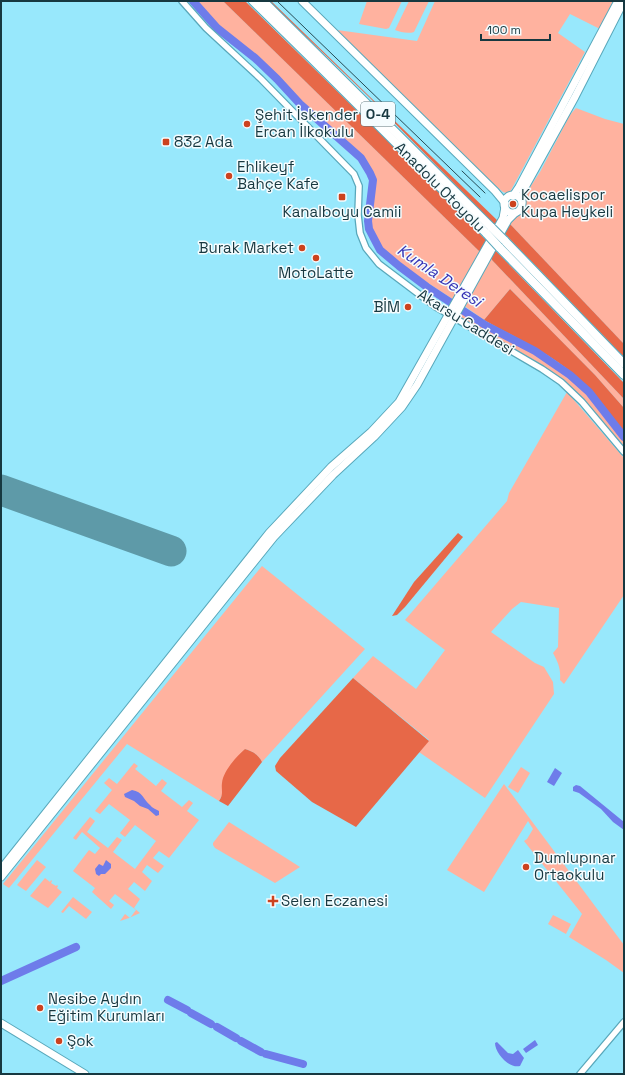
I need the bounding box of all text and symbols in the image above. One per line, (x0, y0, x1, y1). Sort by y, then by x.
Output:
scale bar (481, 16, 550, 42)
text: 100 m (487, 22, 521, 38)
road number: O-4 (361, 102, 395, 126)
place label: Şehit İskender Ercan İlkokulu (255, 105, 359, 141)
marker: Şehit İskender Ercan İlkokulu (242, 119, 252, 129)
place label: 832 Ada (174, 132, 233, 151)
marker: 832 Ada (161, 137, 171, 147)
street label: Anadolu Otoyolu (391, 138, 489, 236)
place label: Ehlikeyf Bahçe Kafe (237, 157, 319, 193)
marker: Ehlikeyf Bahçe Kafe (224, 171, 234, 181)
place label: Kocaelispor Kupa Heykeli (521, 185, 613, 221)
marker: Kanalboyu Camii (337, 192, 347, 202)
marker: Kocaelispor Kupa Heykeli (508, 199, 518, 209)
place label: Kanalboyu Camii (283, 202, 401, 221)
place label: Burak Market (199, 238, 294, 257)
water label: Kumla Deresi (393, 239, 488, 313)
marker: Burak Market (297, 243, 307, 253)
marker: MotoLatte (311, 253, 321, 263)
place label: MotoLatte (278, 263, 354, 282)
street label: Akarsu Caddesi (414, 284, 518, 359)
place label: BİM (373, 297, 400, 316)
marker: BİM (403, 302, 413, 312)
place label: Dumlupınar Ortaokulu (534, 848, 616, 884)
marker: Dumlupınar Ortaokulu (521, 862, 531, 872)
place label: Selen Eczanesi (281, 891, 388, 910)
marker: Selen Eczanesi (268, 896, 278, 906)
place label: Nesibe Aydın Eğitim Kurumları (48, 989, 165, 1025)
marker: Nesibe Aydın Eğitim Kurumları (35, 1003, 45, 1013)
place label: Şok (67, 1031, 94, 1050)
marker: Şok (54, 1036, 64, 1046)

